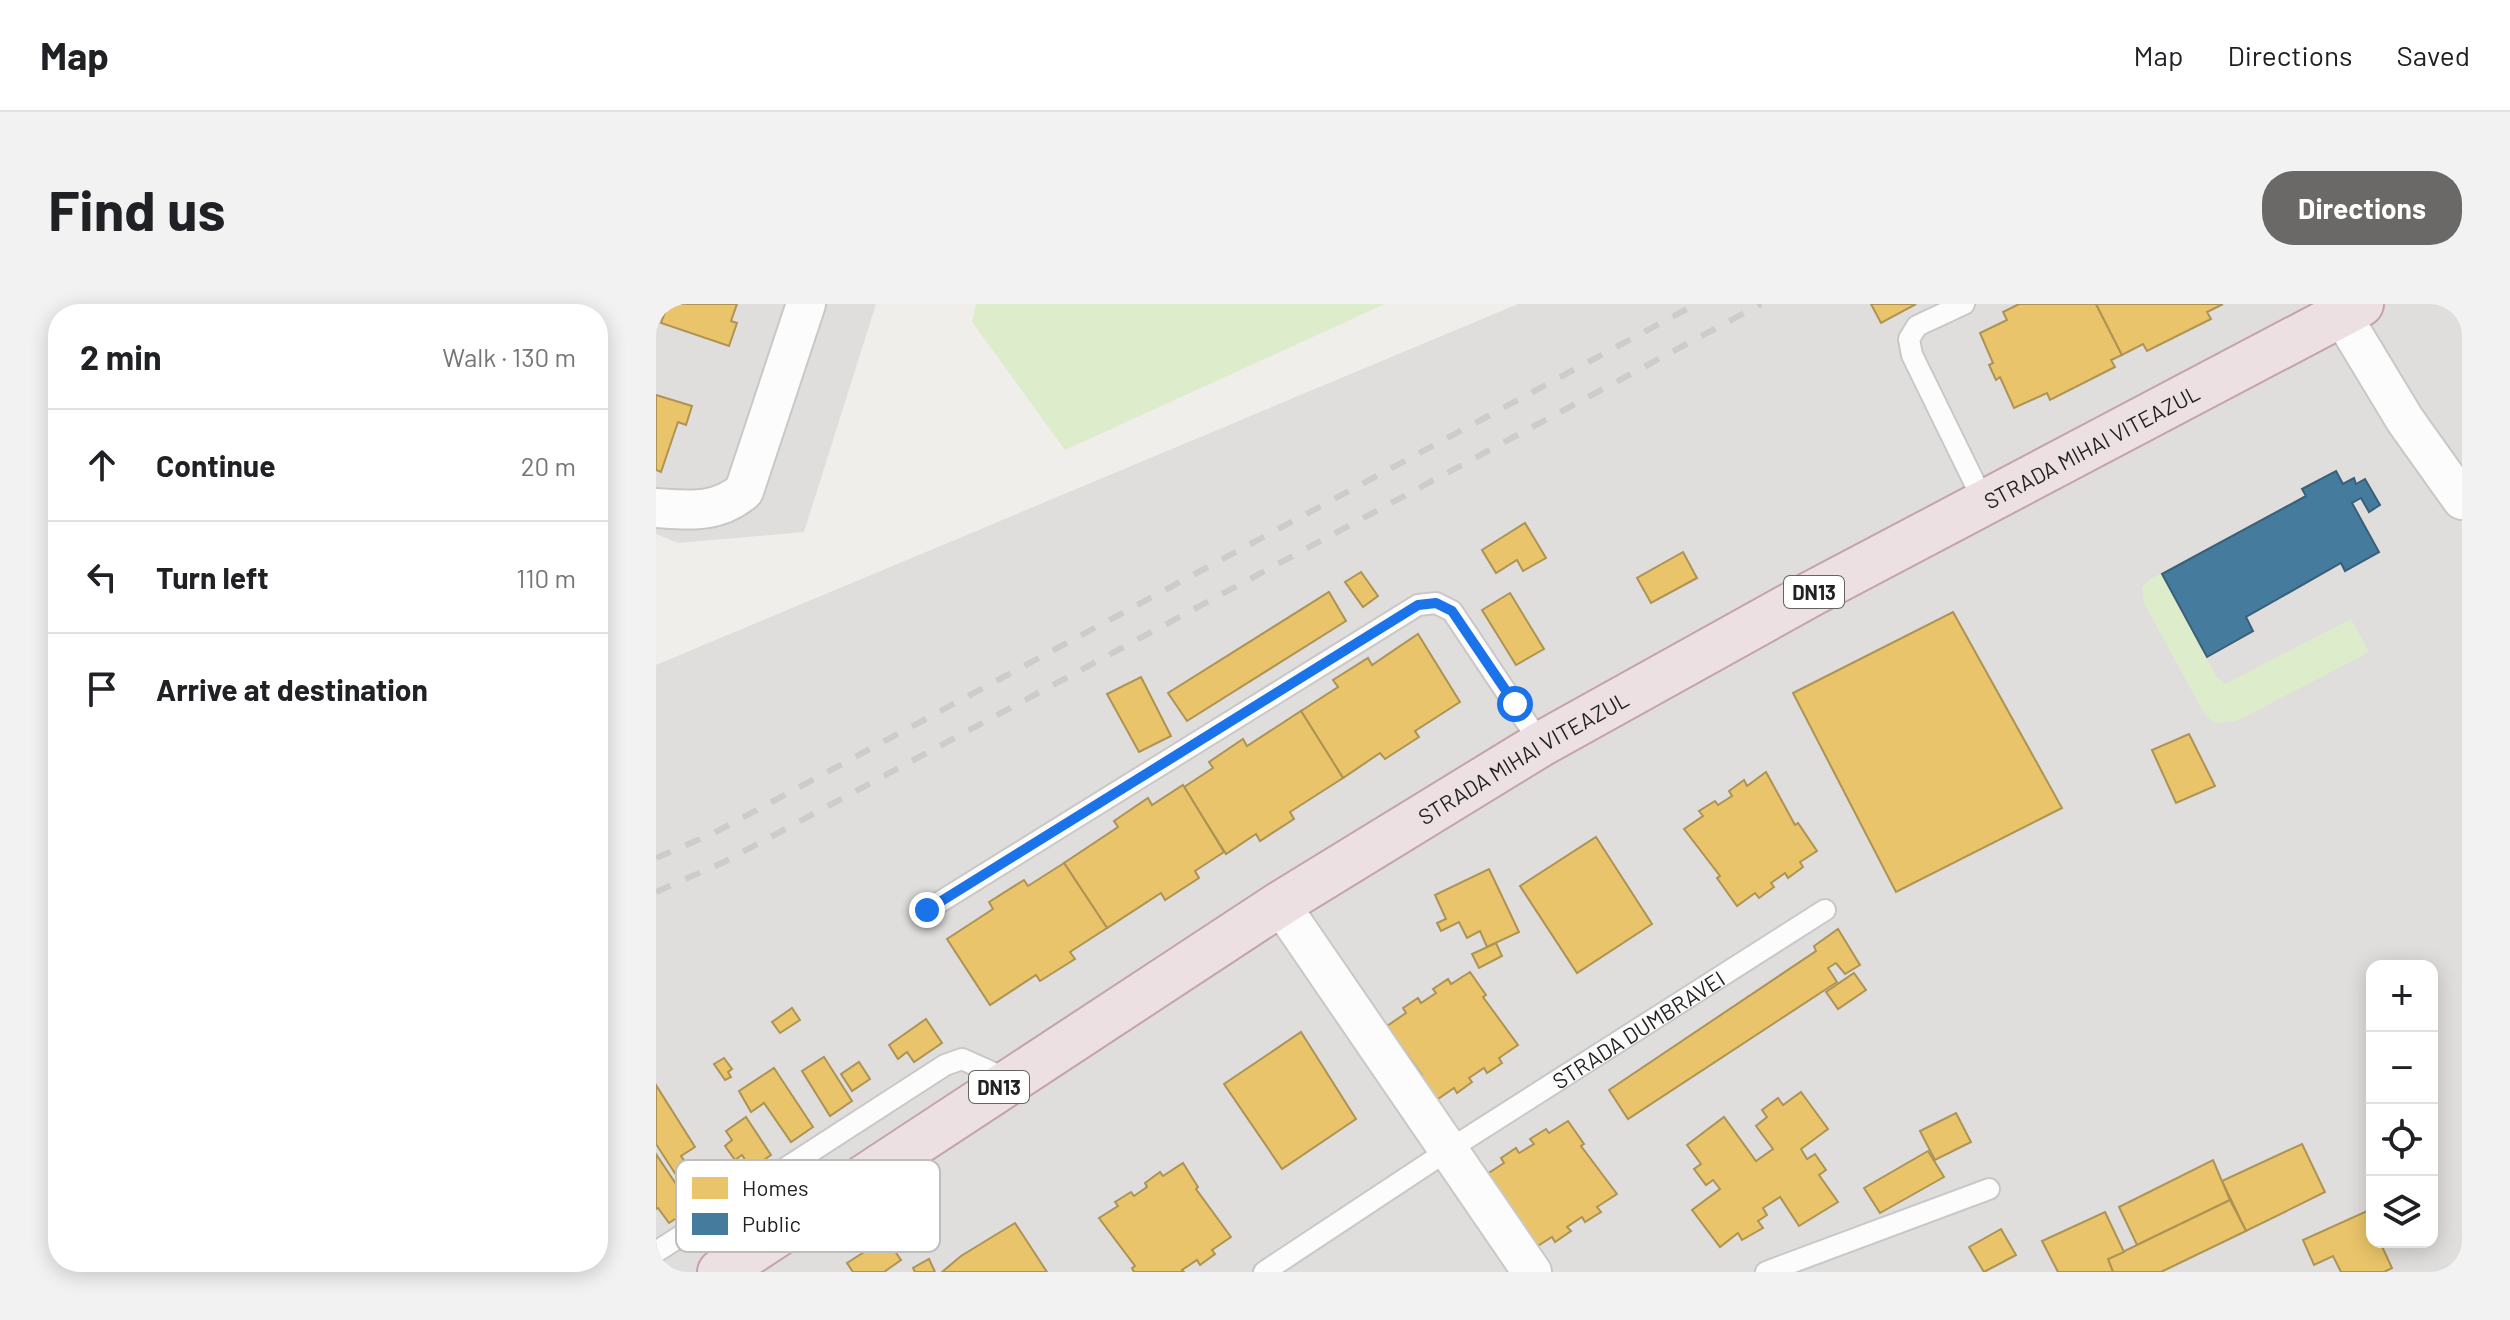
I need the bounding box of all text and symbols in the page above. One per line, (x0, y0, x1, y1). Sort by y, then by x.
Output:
text: Map (40, 32, 109, 78)
text: Map (2134, 38, 2183, 72)
text: Directions (2227, 38, 2353, 72)
text: Saved (2397, 38, 2470, 72)
button: Directions (2262, 171, 2462, 245)
text: Find us (48, 175, 226, 242)
text: 2 min (80, 336, 162, 377)
text: Walk · 130 m (442, 341, 576, 372)
street label: STRADA MIHAI VITEAZUL (1979, 379, 2203, 514)
icon: ahead (80, 443, 124, 487)
text: Continue (156, 447, 276, 483)
text: 20 m (521, 450, 576, 481)
icon: left (80, 555, 124, 599)
text: Turn left (156, 559, 269, 595)
text: 110 m (516, 562, 576, 593)
road number: DN13 (1784, 576, 1844, 608)
icon: arrive (80, 667, 124, 711)
text: Arrive at destination (156, 671, 428, 707)
street label: STRADA MIHAI VITEAZUL (1413, 685, 1633, 829)
route start (1497, 686, 1533, 722)
route end (909, 892, 945, 928)
map controls (2366, 960, 2438, 1248)
button: + (2366, 960, 2438, 1032)
street label: STRADA DUMBRAVEI (1547, 965, 1729, 1094)
button: − (2366, 1032, 2438, 1104)
road number: DN13 (969, 1071, 1029, 1103)
button: locate (2366, 1104, 2438, 1176)
legend (676, 1160, 940, 1252)
text: Homes (742, 1174, 809, 1200)
button: layers (2366, 1176, 2438, 1248)
text: Public (742, 1210, 801, 1236)

